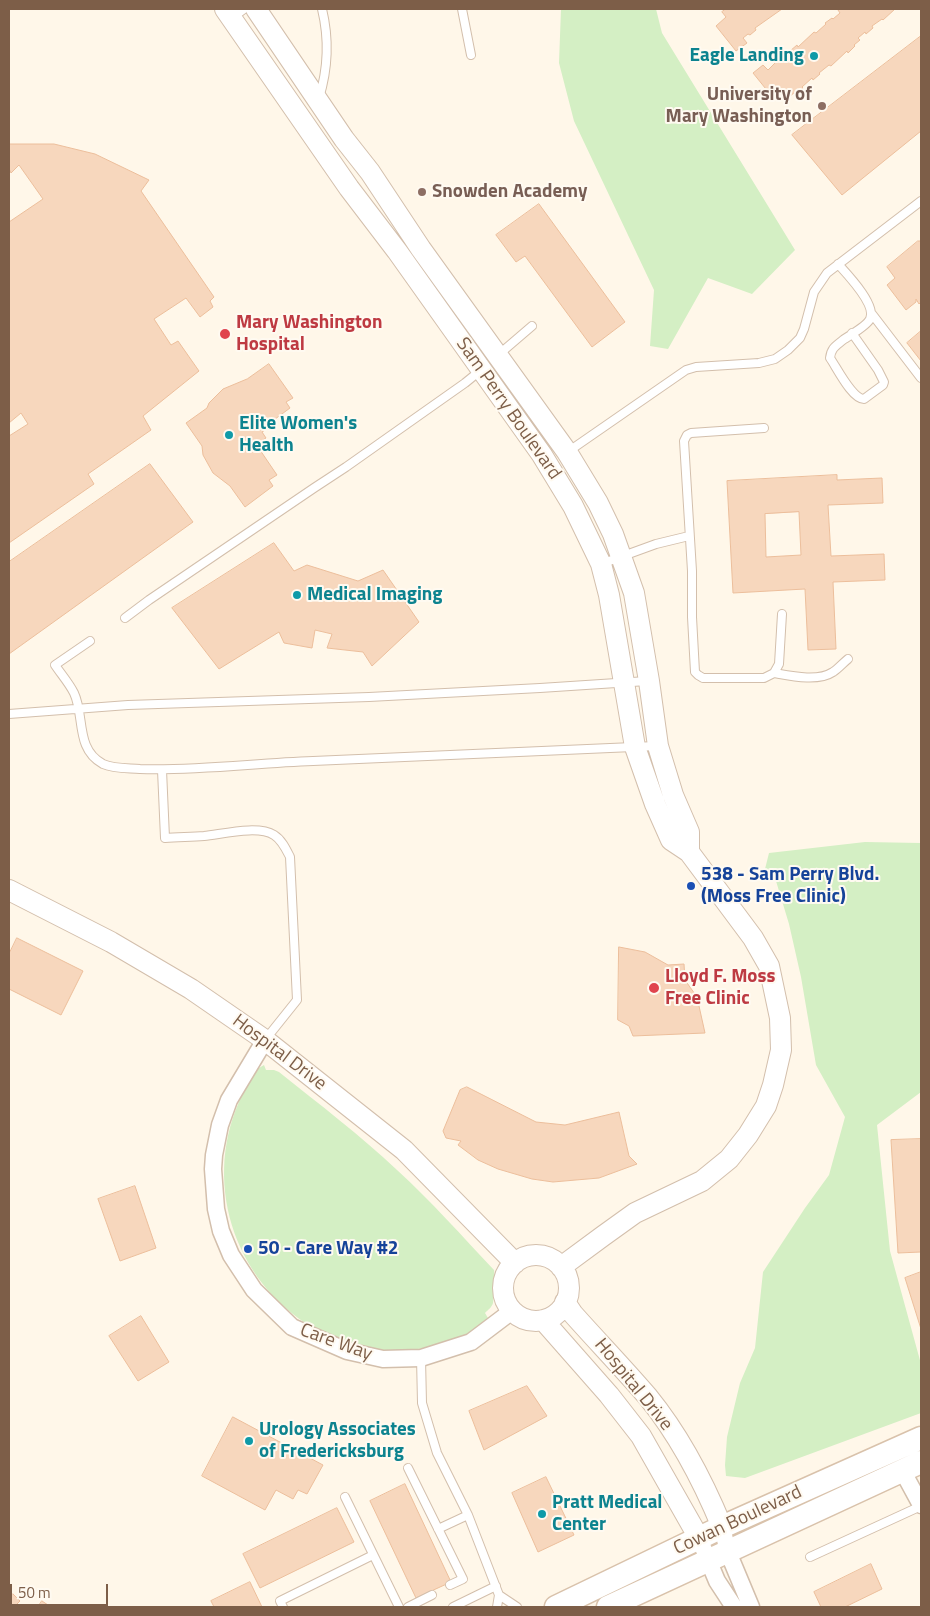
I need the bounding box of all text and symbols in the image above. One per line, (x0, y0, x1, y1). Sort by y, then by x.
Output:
place label: Eagle Landing (689, 45, 804, 67)
marker: Eagle Landing (808, 50, 820, 62)
place label: University of Mary Washington (666, 84, 812, 128)
marker: University of Mary Washington (816, 100, 828, 112)
place label: Snowden Academy (432, 181, 587, 203)
marker: Snowden Academy (416, 186, 428, 198)
place label: Mary Washington Hospital (236, 312, 382, 356)
marker: Mary Washington Hospital (218, 327, 232, 341)
street label: Sam Perry Boulevard (451, 334, 565, 484)
place label: Elite Women's Health (239, 413, 357, 457)
marker: Elite Women's Health (223, 429, 235, 441)
place label: Medical Imaging (307, 584, 442, 606)
marker: Medical Imaging (291, 589, 303, 601)
place label: 538 - Sam Perry Blvd. (Moss Free Clinic) (701, 864, 879, 908)
marker: 538 - Sam Perry Blvd. (Moss Free Clinic) (685, 880, 697, 892)
place label: Lloyd F. Moss Free Clinic (665, 966, 775, 1010)
marker: Lloyd F. Moss Free Clinic (647, 981, 661, 995)
street label: Hospital Drive (227, 1010, 331, 1096)
place label: 50 - Care Way #2 (258, 1238, 398, 1260)
marker: 50 - Care Way #2 (242, 1243, 254, 1255)
street label: Care Way (297, 1319, 375, 1367)
street label: Hospital Drive (589, 1334, 677, 1436)
place label: Urology Associates of Fredericksburg (259, 1419, 416, 1463)
marker: Urology Associates of Fredericksburg (243, 1435, 255, 1447)
street label: Cowan Boulevard (670, 1481, 806, 1561)
place label: Pratt Medical Center (552, 1492, 663, 1536)
marker: Pratt Medical Center (536, 1508, 548, 1520)
scale bar (12, 1574, 110, 1606)
text: 50 m (18, 1581, 51, 1604)

